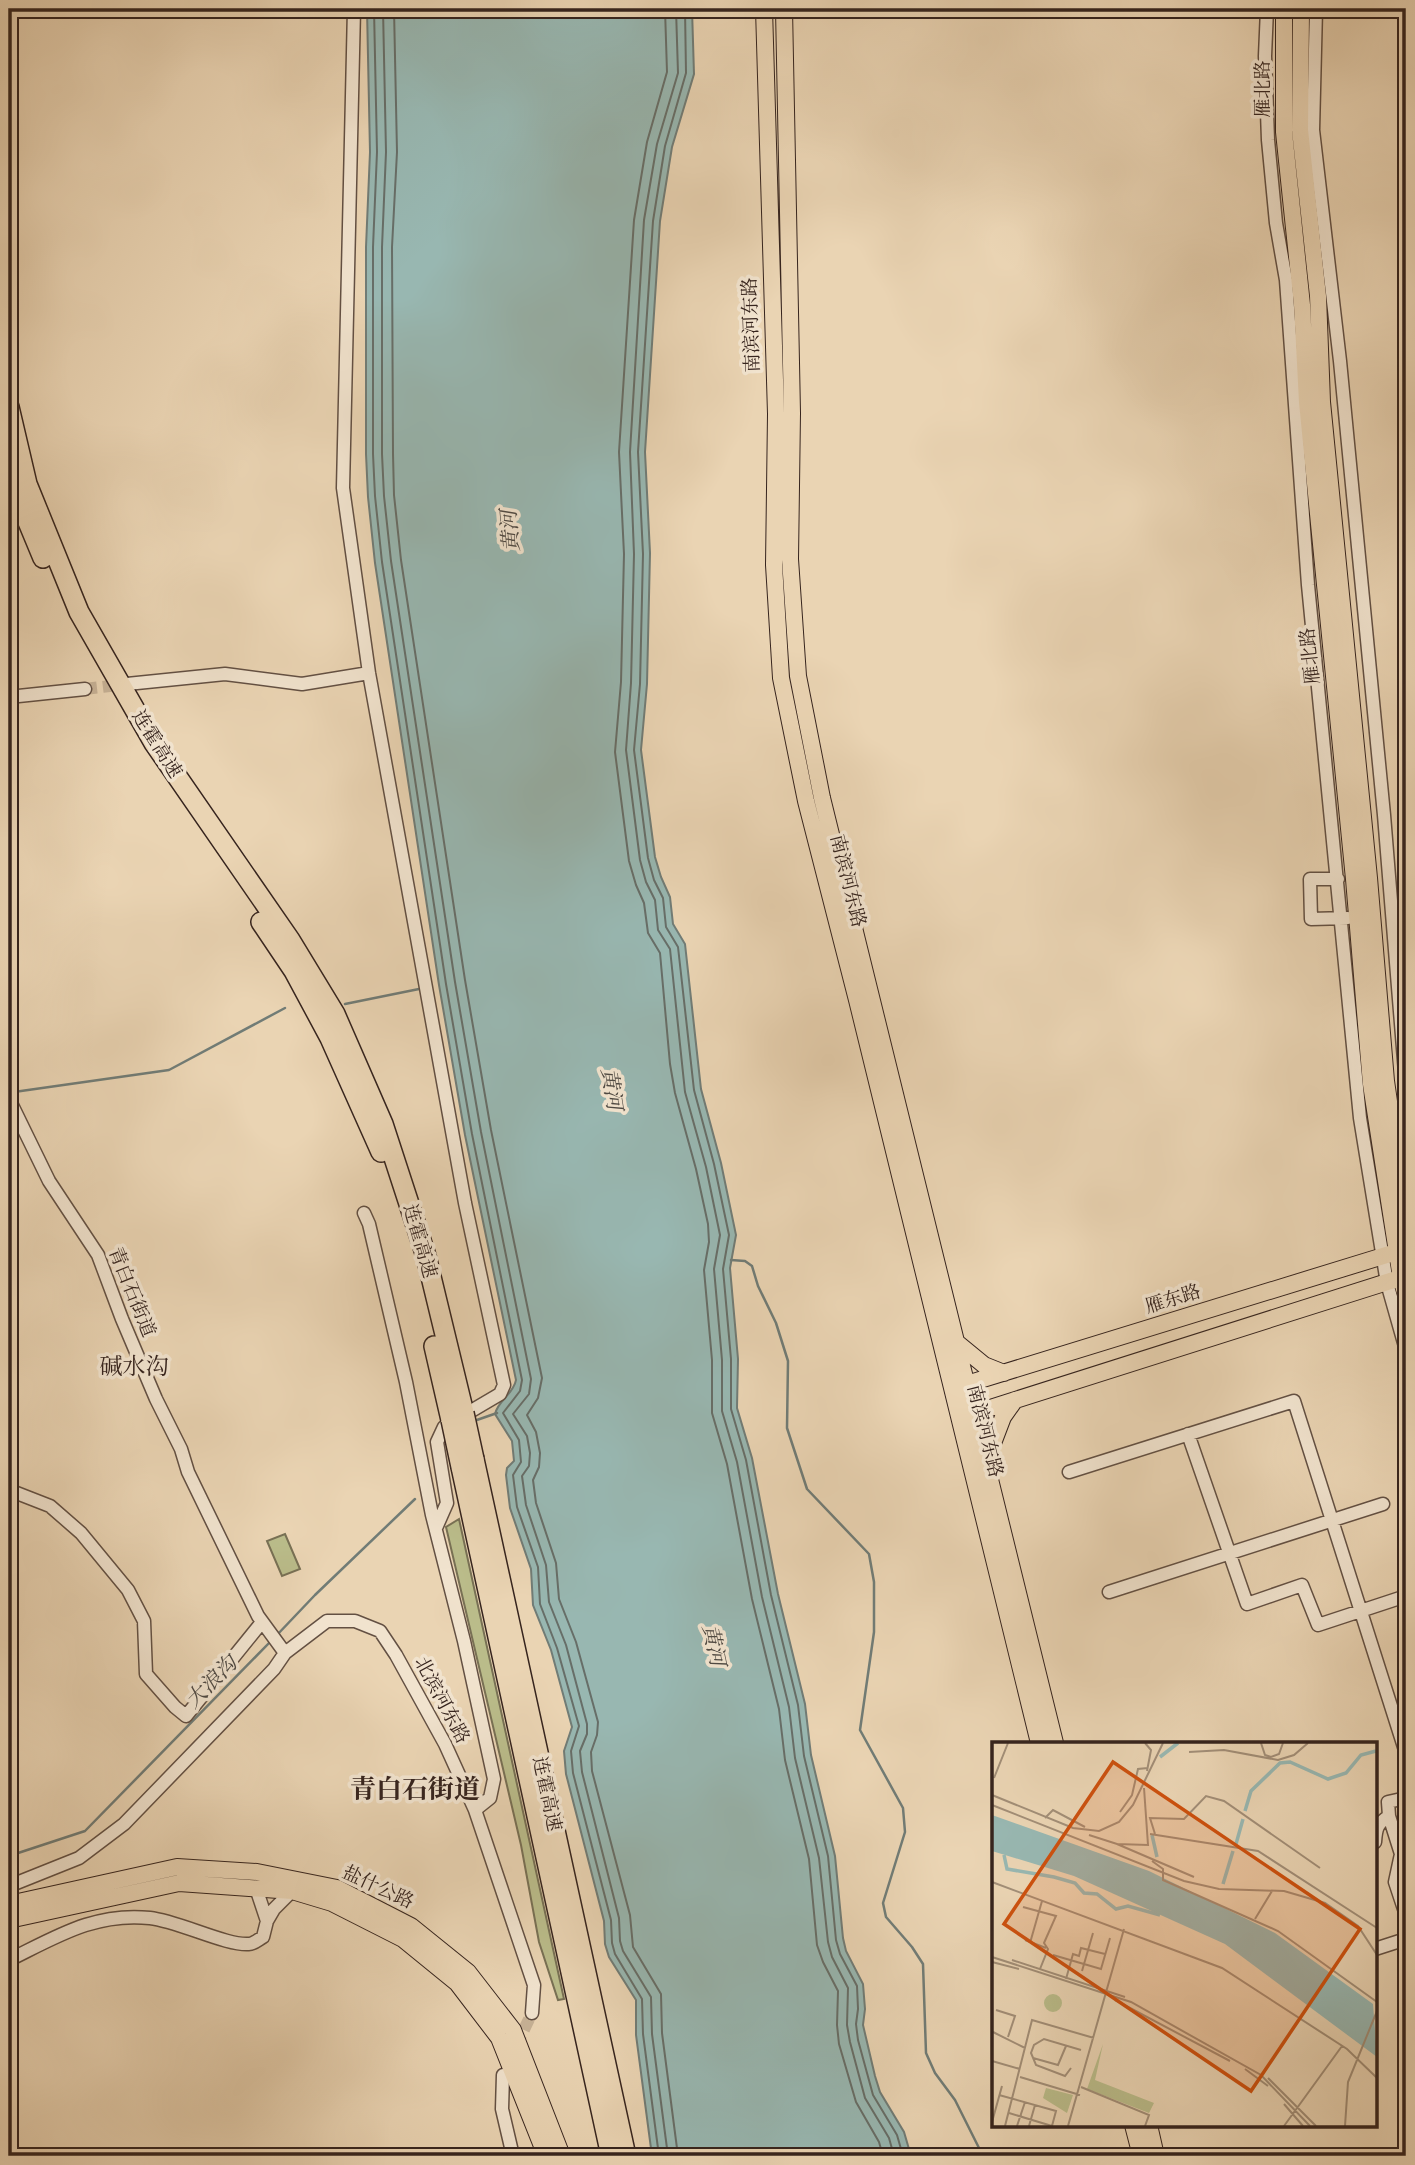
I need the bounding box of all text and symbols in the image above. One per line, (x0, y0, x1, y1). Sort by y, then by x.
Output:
street label: 雁北路 (1250, 60, 1276, 118)
street label: 南滨河东路 (736, 277, 766, 373)
water label: 黄河 (494, 505, 526, 553)
street label: 雁北路 (1294, 626, 1326, 686)
street label: 连霍高速 (126, 705, 188, 783)
street label: 南滨河东路 (824, 832, 872, 930)
water label: 黄河 (595, 1066, 630, 1116)
street label: 连霍高速 (397, 1201, 443, 1281)
street label: 青白石街道 (102, 1243, 162, 1341)
street label: 雁东路 (1142, 1278, 1204, 1320)
district label: 碱水沟 (100, 1351, 169, 1382)
street label: 南滨河东路 (961, 1382, 1009, 1480)
water label: 黄河 (696, 1622, 733, 1672)
water label: 大浪沟 (179, 1648, 245, 1714)
street label: 北滨河东路 (408, 1652, 476, 1748)
inset map (992, 1742, 1376, 2126)
street label: 连霍高速 (526, 1754, 568, 1834)
district label: 青白石街道 (350, 1772, 480, 1807)
street label: 盐什公路 (338, 1859, 418, 1915)

